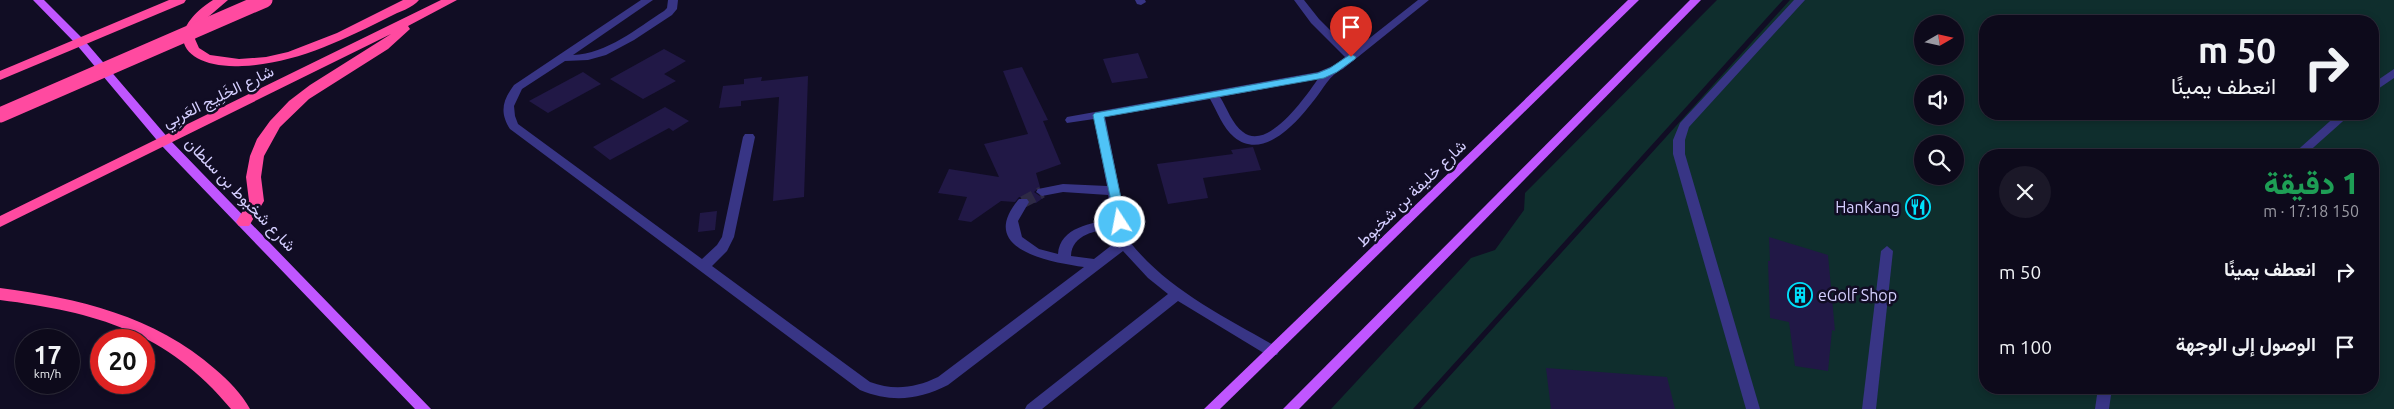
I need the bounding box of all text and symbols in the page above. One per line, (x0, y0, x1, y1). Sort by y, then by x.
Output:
pin (1330, 6, 1372, 57)
icon: arrive (1337, 13, 1365, 41)
north arrow (1914, 15, 1964, 65)
map controls (1914, 15, 1964, 185)
text: 50 m (2198, 30, 2276, 70)
icon: right (2294, 35, 2359, 100)
street label: شارع الخَلِيج العَربِي (160, 61, 279, 135)
text: انعطف يمينًا (2171, 73, 2276, 98)
button: sound (1914, 75, 1964, 125)
street label: شارع شخبوط بن سلطان (180, 133, 300, 257)
button: search (1914, 135, 1964, 185)
street label: شارع خليفة بن شخبوط (1352, 136, 1472, 252)
button: close (1999, 166, 2051, 218)
text: 1 دقيقة (2264, 166, 2359, 200)
restaurant icon: HanKang (1905, 194, 1931, 220)
position arrow (1093, 195, 1145, 247)
place label: HanKang (1835, 198, 1900, 216)
text: 150 m · 17:18 (2263, 202, 2359, 220)
text: انعطف يمينًا (2224, 258, 2316, 280)
icon: right (2331, 258, 2359, 286)
text: 50 m (1999, 261, 2041, 283)
building icon: eGolf Shop (1787, 282, 1813, 308)
place label: eGolf Shop (1818, 286, 1897, 304)
speed limit sign: 20 (90, 329, 155, 394)
text: الوصول إلى الوجهة (2176, 333, 2316, 355)
icon: arrive (2331, 333, 2359, 361)
text: 100 m (1999, 336, 2052, 358)
text: 17 (33, 341, 62, 369)
text: km/h (34, 367, 61, 380)

